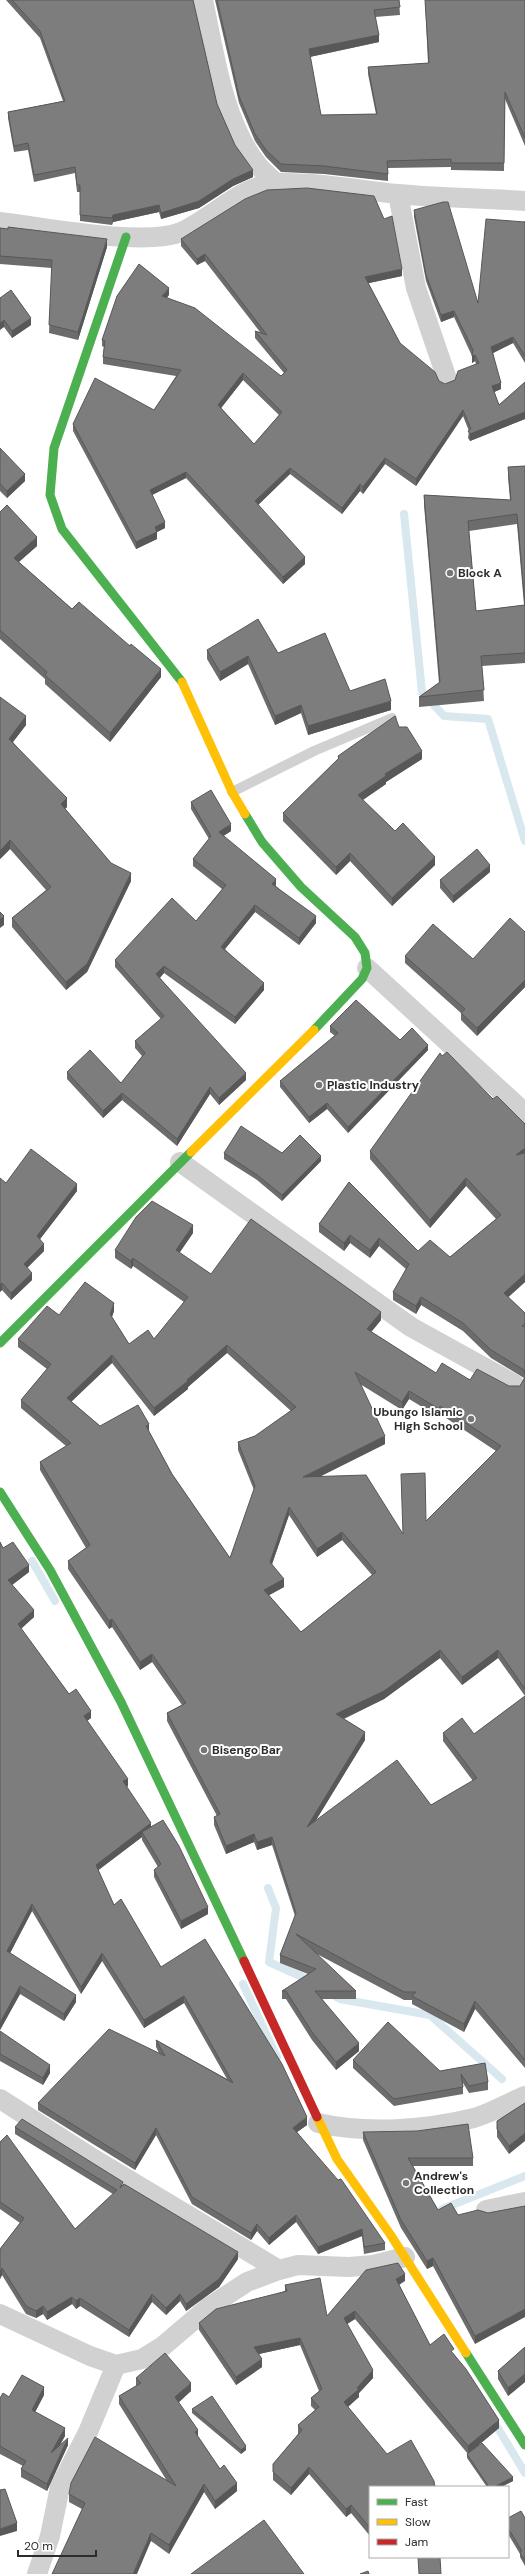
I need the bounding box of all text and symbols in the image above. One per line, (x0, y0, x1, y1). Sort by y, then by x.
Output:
place label: Block A (458, 565, 502, 581)
marker: Block A (445, 568, 455, 578)
place label: Plastic Industry (327, 1077, 420, 1093)
marker: Plastic Industry (314, 1080, 324, 1090)
place label: Ubungo Islamic High School (373, 1404, 463, 1434)
marker: Ubungo Islamic High School (466, 1414, 476, 1424)
place label: Bisengo Bar (212, 1742, 281, 1758)
marker: Bisengo Bar (199, 1745, 209, 1755)
place label: Andrew's Collection (414, 2168, 474, 2198)
marker: Andrew's Collection (401, 2178, 411, 2188)
legend (369, 2486, 509, 2558)
text: Fast (405, 2494, 428, 2510)
text: Slow (405, 2514, 431, 2530)
scale bar (18, 2532, 96, 2558)
text: Jam (405, 2534, 428, 2550)
text: 20 m (24, 2538, 53, 2554)

